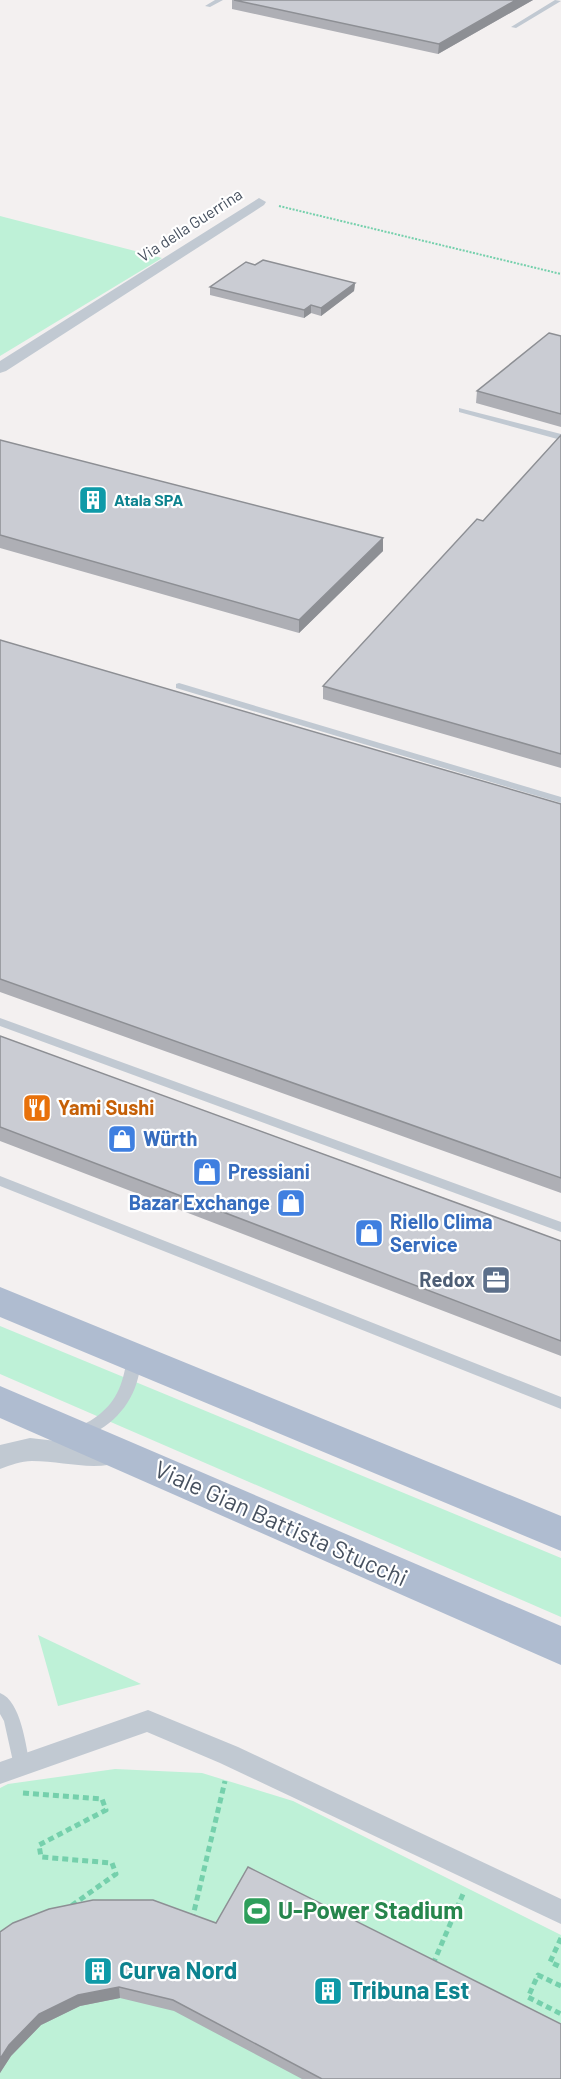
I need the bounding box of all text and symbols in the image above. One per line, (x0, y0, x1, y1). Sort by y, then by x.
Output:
street label: Via della Guerrina (134, 184, 245, 265)
building icon: Atala SPA (77, 484, 109, 516)
place label: Atala SPA (114, 490, 184, 509)
restaurant icon: Yami Sushi (21, 1092, 53, 1124)
place label: Yami Sushi (58, 1095, 154, 1119)
shop icon: Würth (106, 1123, 138, 1155)
place label: Würth (143, 1126, 197, 1150)
shop icon: Pressiani (191, 1156, 223, 1188)
place label: Pressiani (228, 1159, 310, 1183)
shop icon: Bazar Exchange (275, 1187, 307, 1219)
place label: Bazar Exchange (129, 1190, 270, 1214)
place label: Riello Clima Service (390, 1209, 493, 1256)
shop icon: Riello Clima Service (353, 1217, 385, 1249)
office icon: Redox (480, 1264, 512, 1296)
place label: Redox (419, 1267, 475, 1291)
street label: Viale Gian Battista Stucchi (151, 1454, 413, 1592)
sports icon: U-Power Stadium (241, 1895, 273, 1927)
place label: U-Power Stadium (278, 1895, 463, 1924)
building icon: Curva Nord (82, 1955, 114, 1987)
place label: Curva Nord (119, 1955, 237, 1984)
building icon: Tribuna Est (312, 1975, 344, 2007)
place label: Tribuna Est (349, 1975, 469, 2004)

